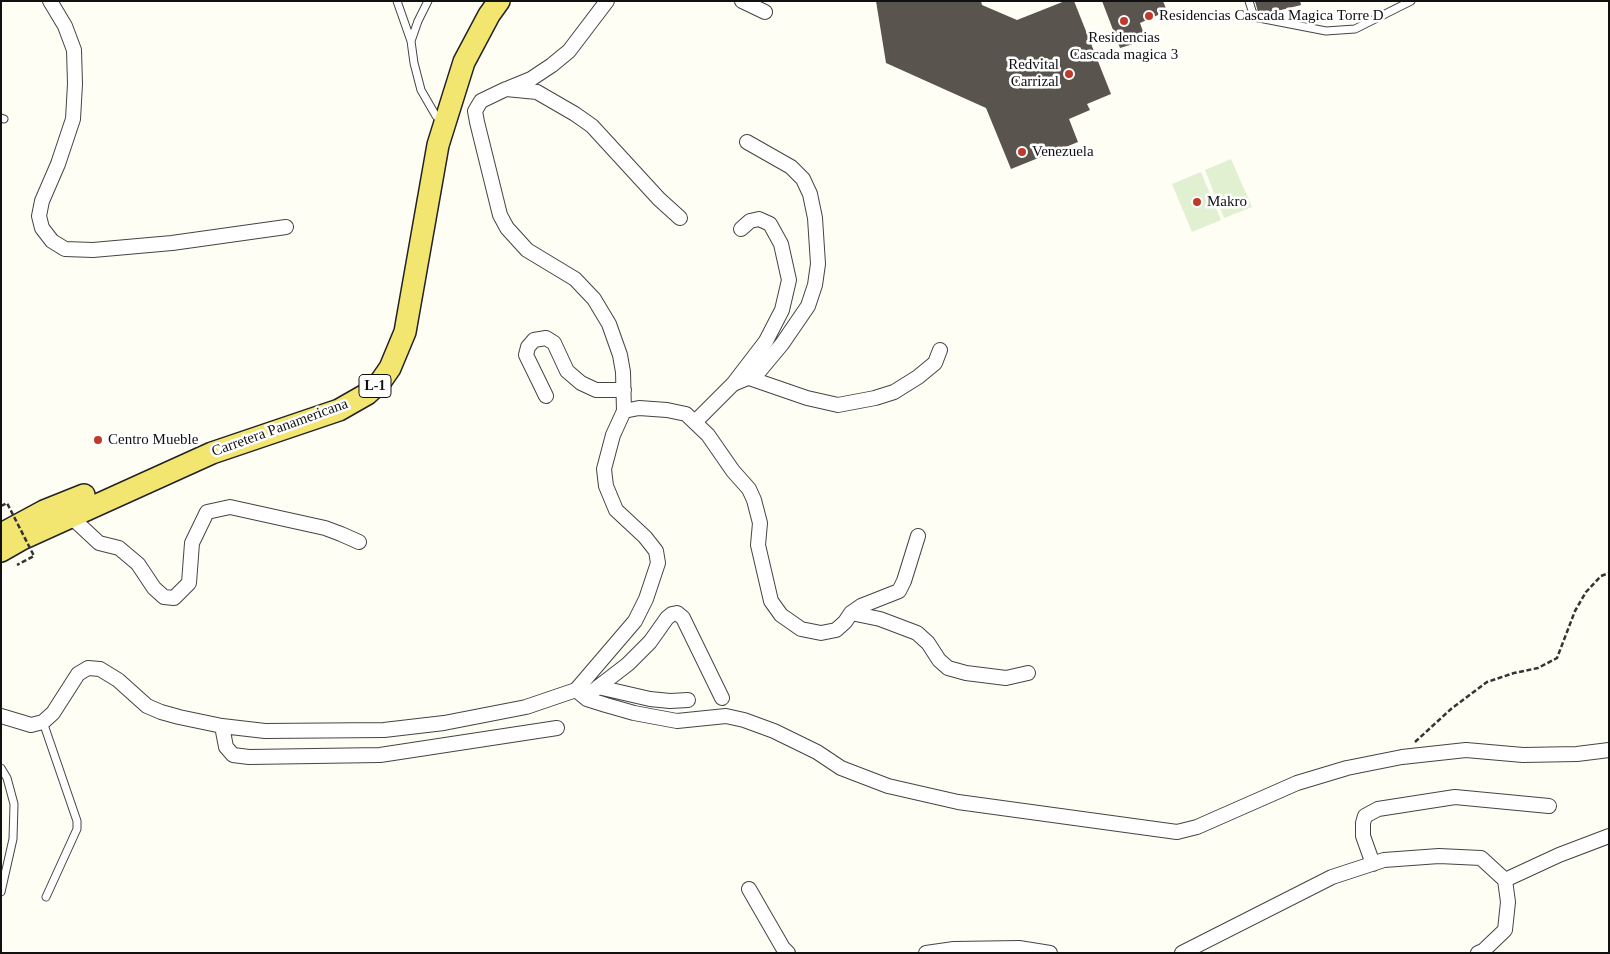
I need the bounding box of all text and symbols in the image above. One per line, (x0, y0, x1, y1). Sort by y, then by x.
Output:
place label: Residencias Cascada Magica Torre D (1159, 7, 1384, 25)
marker: Residencias Cascada Magica Torre D (1143, 10, 1155, 22)
marker: Residencias Cascada magica 3 (1118, 15, 1130, 27)
place label: Residencias Cascada magica 3 (1070, 29, 1178, 64)
place label: Redvital Carrizal (1008, 56, 1059, 91)
marker: Redvital Carrizal (1063, 68, 1075, 80)
place label: Venezuela (1032, 143, 1094, 161)
marker: Venezuela (1016, 146, 1028, 158)
place label: Makro (1207, 193, 1247, 211)
marker: Makro (1191, 196, 1203, 208)
road number: L-1 (359, 374, 391, 398)
street label: Carretera Panamericana (209, 395, 351, 461)
place label: Centro Mueble (108, 431, 198, 449)
marker: Centro Mueble (92, 434, 104, 446)

